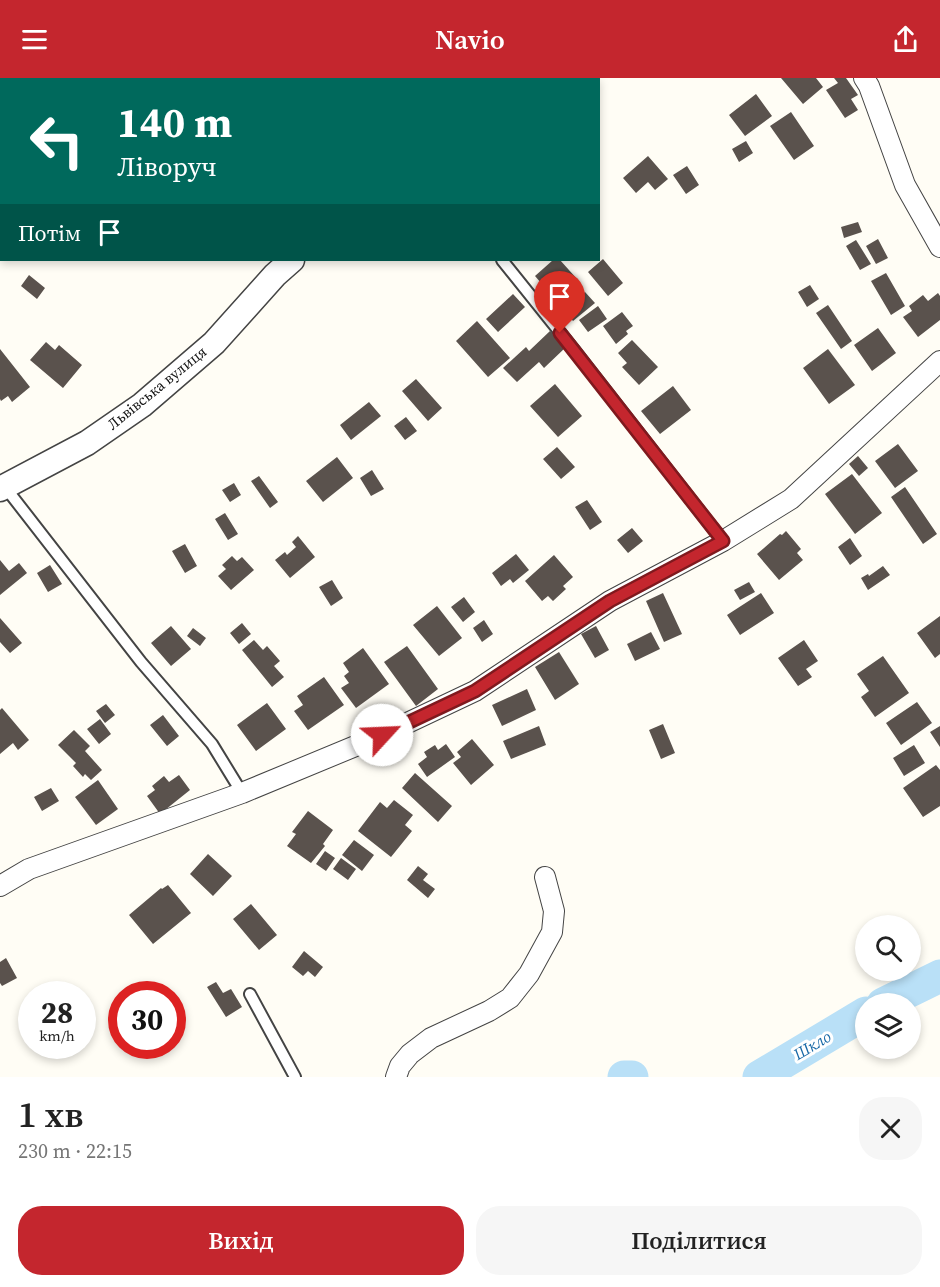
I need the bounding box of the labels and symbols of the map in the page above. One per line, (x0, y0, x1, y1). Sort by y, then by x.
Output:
pin (534, 271, 585, 333)
street label: Львівська вулиця (103, 341, 211, 434)
position arrow (350, 703, 414, 767)
speed limit sign: 30 (108, 981, 186, 1059)
water label: Шкло (788, 1025, 835, 1065)

